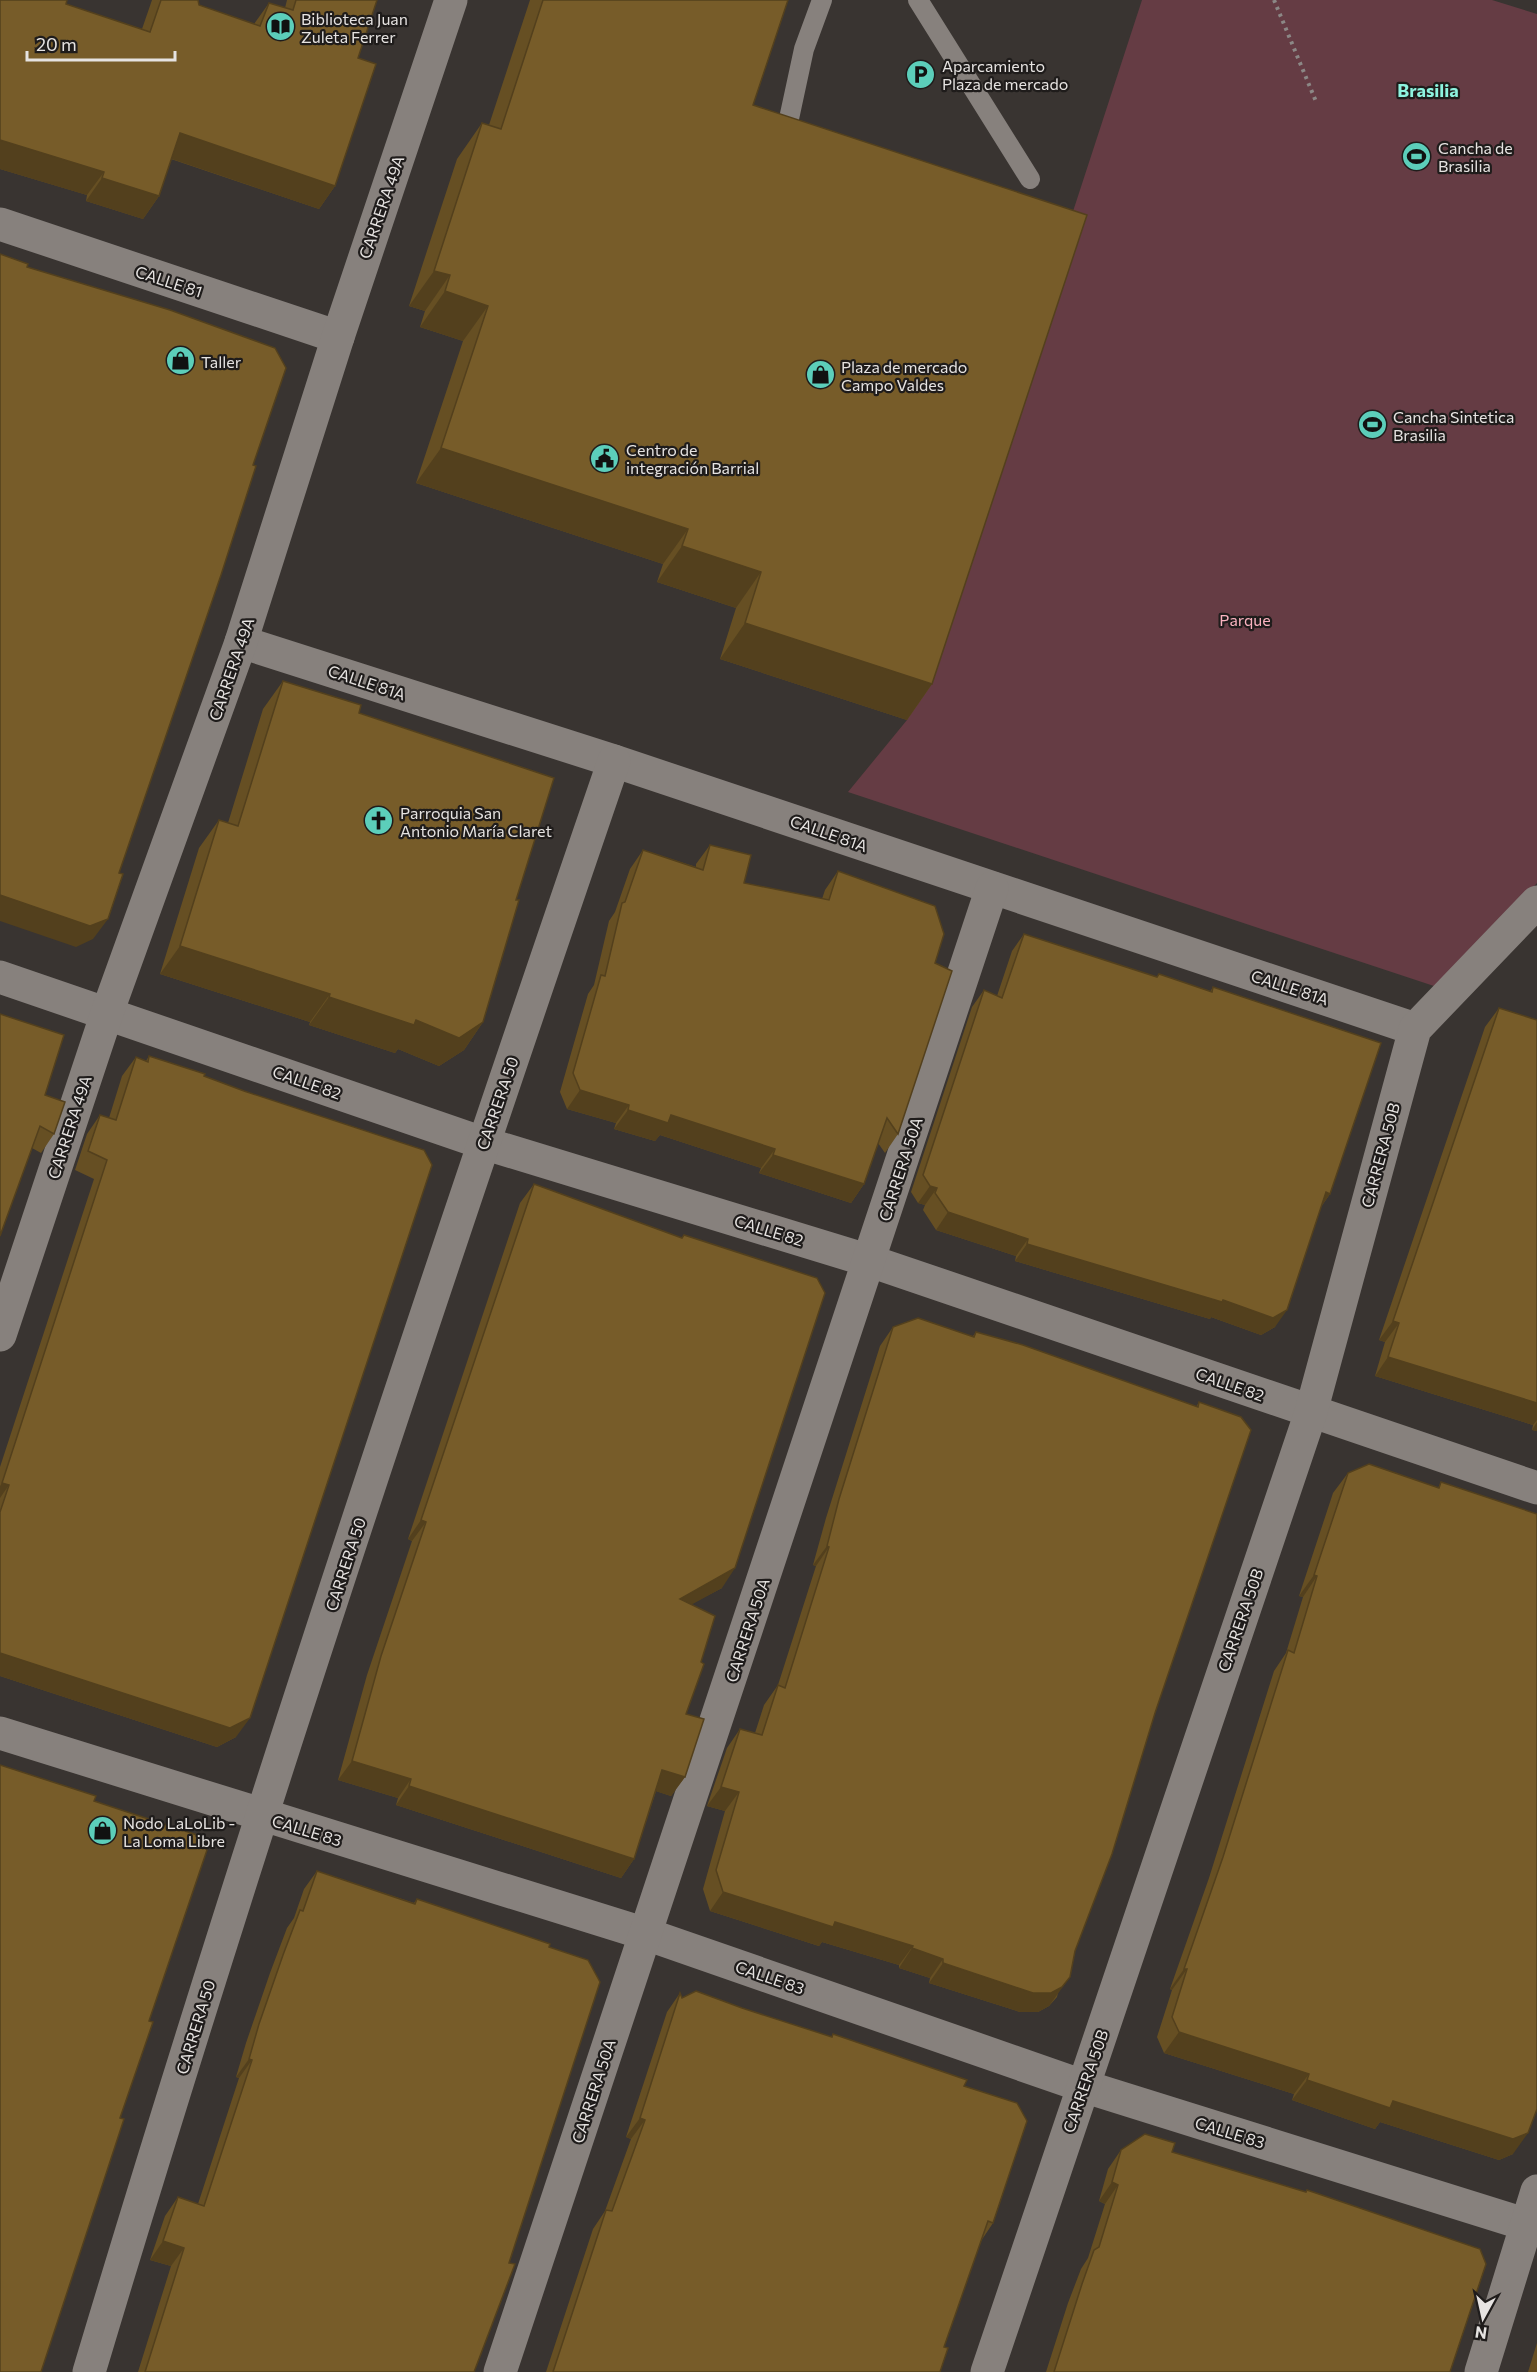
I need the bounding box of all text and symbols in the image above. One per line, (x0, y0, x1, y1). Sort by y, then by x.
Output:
place label: Biblioteca Juan Zuleta Ferrer (301, 9, 408, 46)
library icon: Biblioteca Juan Zuleta Ferrer (264, 11, 296, 43)
scale bar (27, 24, 176, 62)
text: 20 m (36, 33, 77, 55)
place label: Aparcamiento Plaza de mercado (942, 56, 1068, 93)
parking icon: Aparcamiento Plaza de mercado (905, 58, 937, 90)
district label: Brasilia (1397, 79, 1459, 101)
place label: Cancha de Brasilia (1438, 138, 1513, 175)
sports icon: Cancha de Brasilia (1401, 140, 1433, 172)
street label: CARRERA 49A (354, 153, 408, 261)
street label: CALLE 81 (133, 261, 205, 301)
shop icon: Taller (164, 345, 196, 377)
place label: Taller (201, 352, 242, 371)
place label: Plaza de mercado Campo Valdes (841, 357, 967, 394)
shop icon: Plaza de mercado Campo Valdes (804, 359, 836, 391)
place label: Cancha Sintetica Brasilia (1393, 407, 1514, 444)
sports icon: Cancha Sintetica Brasilia (1356, 409, 1388, 441)
place label: Centro de integración Barrial (626, 440, 759, 477)
public building icon: Centro de integración Barrial (589, 442, 621, 474)
park label: Parque (1219, 610, 1271, 629)
street label: CARRERA 49A (204, 615, 258, 723)
street label: CALLE 81A (326, 661, 408, 703)
place label: Parroquia San Antonio María Claret (400, 803, 552, 840)
church icon: Parroquia San Antonio María Claret (363, 805, 395, 837)
street label: CALLE 81A (788, 811, 870, 855)
street label: CALLE 81A (1249, 966, 1331, 1008)
street label: CARRERA 50 (472, 1054, 522, 1152)
street label: CALLE 82 (270, 1061, 344, 1103)
street label: CARRERA 49A (43, 1073, 95, 1181)
street label: CARRERA 50B (1357, 1101, 1403, 1209)
street label: CARRERA 50A (874, 1115, 926, 1223)
street label: CALLE 82 (732, 1210, 806, 1250)
street label: CALLE 82 (1193, 1363, 1267, 1405)
street label: CARRERA 50 (321, 1515, 369, 1613)
street label: CARRERA 50B (1213, 1566, 1267, 1674)
street label: CARRERA 50A (721, 1576, 773, 1684)
street label: CALLE 83 (270, 1810, 344, 1850)
place label: Nodo LaLoLib - La Loma Libre (123, 1813, 235, 1850)
shop icon: Nodo LaLoLib - La Loma Libre (86, 1815, 118, 1847)
street label: CALLE 83 (733, 1956, 807, 1998)
street label: CARRERA 50 (172, 1978, 218, 2076)
street label: CARRERA 50B (1058, 2027, 1112, 2135)
street label: CARRERA 50A (567, 2037, 619, 2145)
street label: CALLE 83 (1193, 2112, 1267, 2152)
north arrow (1453, 2288, 1513, 2348)
text: N (1474, 2323, 1488, 2344)

